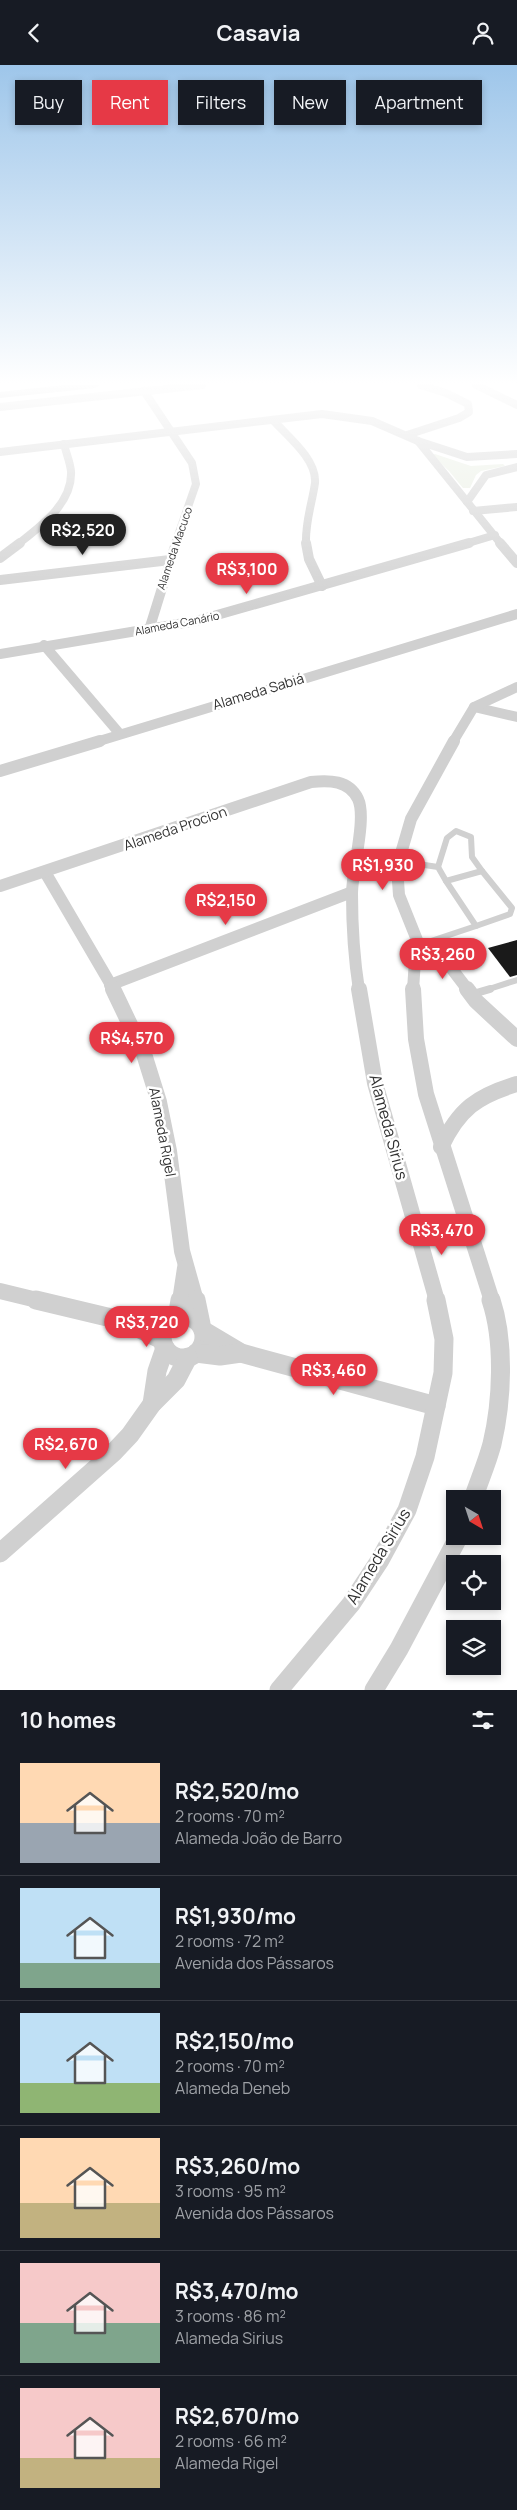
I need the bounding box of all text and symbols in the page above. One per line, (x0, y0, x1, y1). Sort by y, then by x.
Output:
text: Casavia (216, 18, 301, 48)
icon: back (20, 19, 48, 47)
icon: person (469, 19, 497, 47)
chip: Buy (15, 80, 82, 125)
chip: Rent (92, 80, 168, 125)
chip: Filters (178, 80, 264, 125)
chip: New (274, 80, 346, 125)
chip: Apartment (356, 80, 482, 125)
street label: Alameda Macuco (153, 504, 195, 591)
pin: R$2,520 (37, 513, 129, 556)
text: R$2,520 (51, 519, 115, 541)
pin: R$3,100 (201, 553, 293, 595)
text: R$3,100 (217, 558, 277, 580)
street label: Alameda Canário (133, 607, 221, 639)
street label: Alameda Sabiá (210, 668, 306, 714)
street label: Alameda Procion (121, 801, 229, 855)
pin: R$1,930 (337, 849, 429, 891)
text: R$1,930 (352, 854, 414, 876)
pin: R$2,150 (180, 883, 272, 926)
text: R$2,150 (196, 889, 256, 911)
pin: R$3,260 (397, 937, 489, 980)
text: R$3,260 (411, 943, 475, 965)
pin: R$4,570 (86, 1021, 178, 1064)
text: R$4,570 (100, 1027, 164, 1049)
street label: Alameda Sirius (364, 1072, 414, 1182)
street label: Alameda Rigel (145, 1086, 181, 1178)
pin: R$3,470 (396, 1213, 488, 1256)
text: R$3,470 (410, 1219, 474, 1241)
pin: R$3,720 (101, 1305, 193, 1348)
text: R$3,720 (115, 1311, 179, 1333)
pin: R$3,460 (288, 1353, 380, 1396)
text: R$3,460 (302, 1359, 366, 1381)
pin: R$2,670 (20, 1427, 112, 1470)
text: R$2,670 (34, 1433, 98, 1455)
north arrow (446, 1490, 501, 1545)
map controls (446, 1490, 501, 1675)
street label: Alameda Sirius (341, 1504, 415, 1608)
button: locate (446, 1555, 501, 1610)
button: layers (446, 1620, 501, 1675)
text: 10 homes (20, 1706, 116, 1734)
icon: filters (469, 1706, 497, 1734)
text: R$2,520/mo (175, 1777, 299, 1805)
icon: home (60, 1783, 120, 1843)
text: 2 rooms · 70 m² (175, 1805, 285, 1827)
text: Alameda João de Barro (175, 1827, 342, 1849)
text: R$1,930/mo (175, 1902, 296, 1930)
icon: home (60, 1908, 120, 1968)
text: 2 rooms · 72 m² (175, 1930, 284, 1952)
text: Avenida dos Pássaros (175, 1952, 334, 1974)
text: R$2,150/mo (175, 2027, 294, 2055)
icon: home (60, 2033, 120, 2093)
text: 2 rooms · 70 m² (175, 2055, 285, 2077)
text: Alameda Deneb (175, 2077, 290, 2099)
text: R$3,260/mo (175, 2152, 300, 2180)
icon: home (60, 2158, 120, 2218)
text: 3 rooms · 95 m² (175, 2180, 286, 2202)
text: Avenida dos Pássaros (175, 2202, 334, 2224)
text: R$3,470/mo (175, 2277, 299, 2305)
icon: home (60, 2283, 120, 2343)
text: 3 rooms · 86 m² (175, 2305, 286, 2327)
text: Alameda Sirius (175, 2327, 283, 2349)
text: R$2,670/mo (175, 2402, 299, 2430)
icon: home (60, 2408, 120, 2468)
text: 2 rooms · 66 m² (175, 2430, 287, 2452)
text: Alameda Rigel (175, 2452, 279, 2474)

